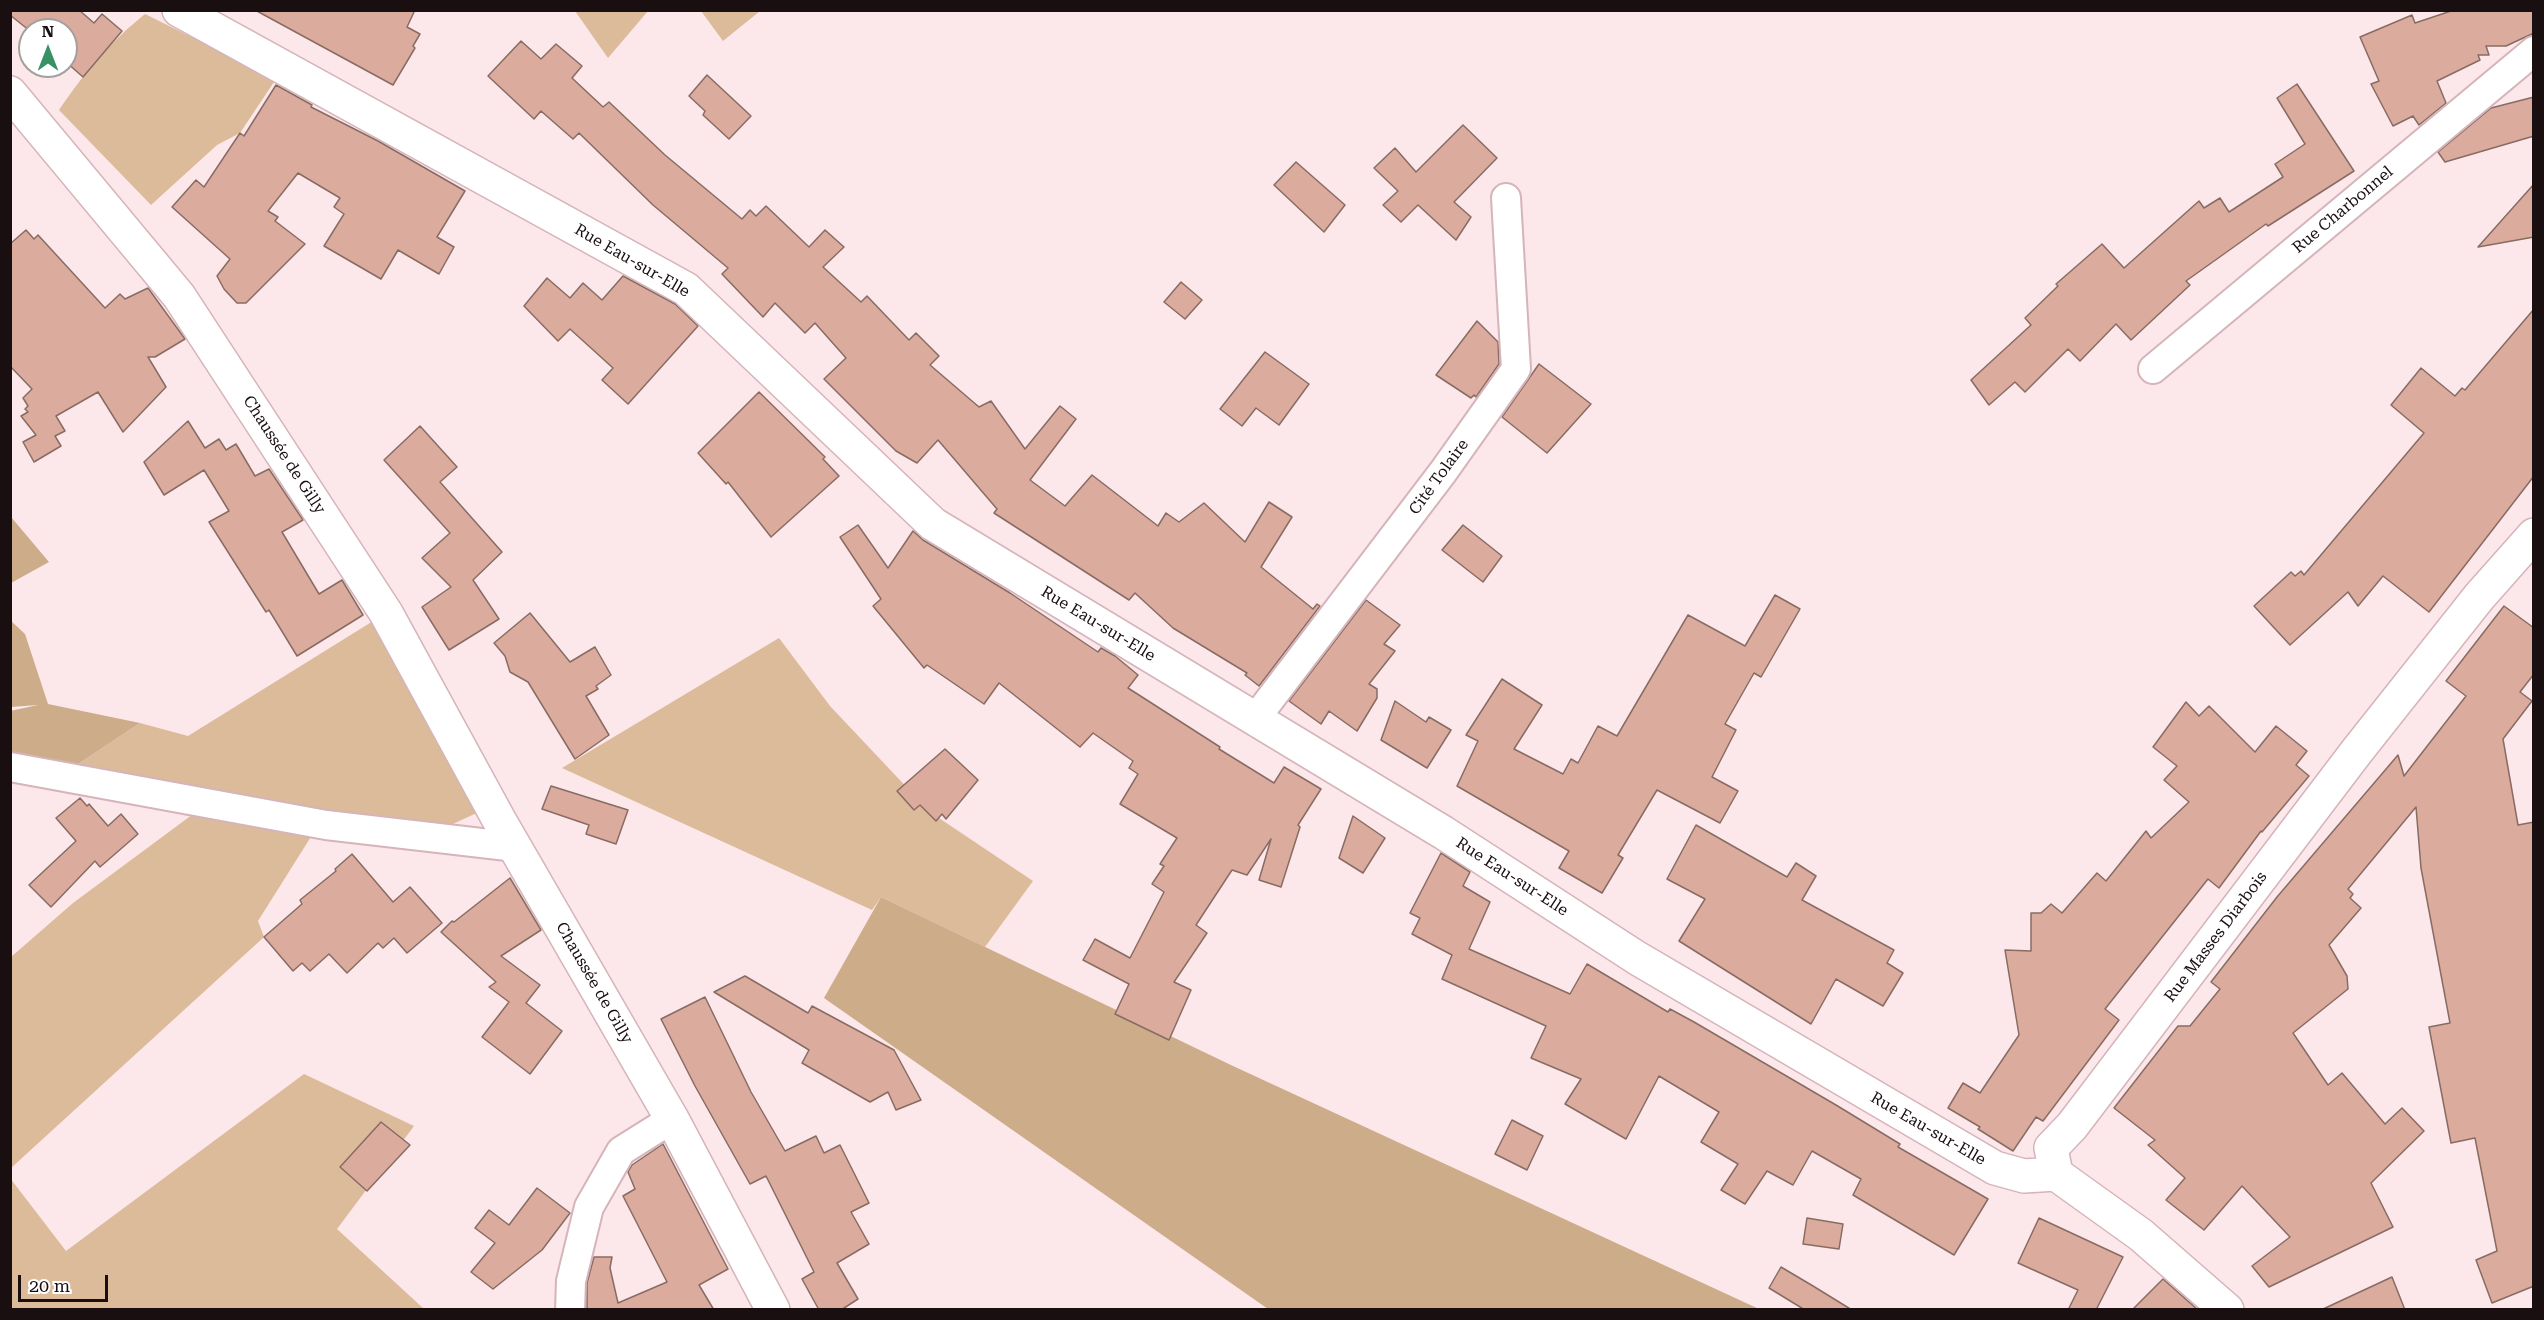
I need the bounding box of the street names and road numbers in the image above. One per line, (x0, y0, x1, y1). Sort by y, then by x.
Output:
street label: Rue Charbonnel (2289, 162, 2397, 258)
street label: Rue Eau-sur-Elle (571, 220, 693, 302)
street label: Chaussée de Gilly (239, 392, 329, 518)
street label: Cité Tolaire (1405, 435, 1473, 519)
street label: Rue Eau-sur-Elle (1037, 582, 1159, 666)
street label: Rue Eau-sur-Elle (1452, 834, 1572, 920)
street label: Rue Masses Diarbois (2161, 868, 2271, 1006)
street label: Chaussée de Gilly (551, 919, 637, 1047)
street label: Rue Eau-sur-Elle (1867, 1088, 1989, 1170)

